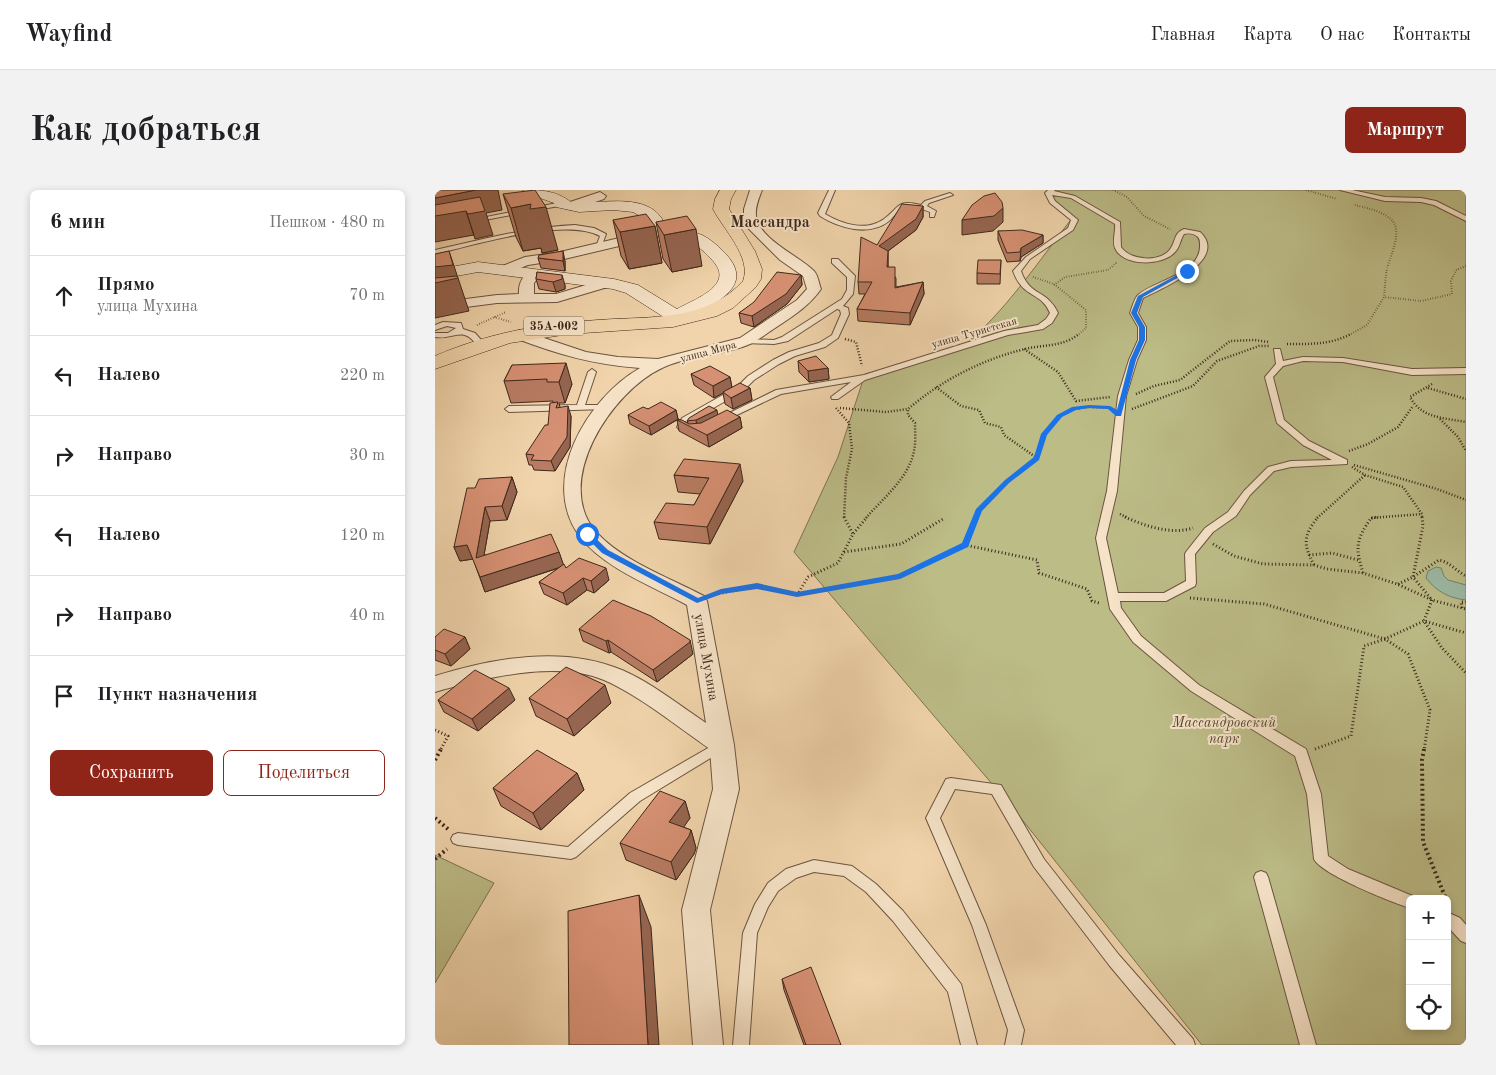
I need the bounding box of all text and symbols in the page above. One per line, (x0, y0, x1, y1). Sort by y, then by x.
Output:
text: Wayfind (25, 23, 112, 47)
text: Главная (1151, 26, 1215, 44)
text: Карта (1243, 26, 1292, 44)
text: О нас (1320, 26, 1364, 44)
text: Контакты (1392, 26, 1471, 44)
button: Маршрут (1345, 107, 1466, 153)
text: Как добраться (30, 113, 261, 148)
text: 6 мин (50, 212, 105, 233)
text: Пешком · 480 m (269, 215, 385, 231)
district label: Массандра (730, 215, 810, 231)
route end (1176, 260, 1199, 283)
text: Прямо (97, 276, 155, 295)
icon: ahead (50, 282, 78, 310)
text: 70 m (349, 288, 385, 304)
text: улица Мухина (97, 299, 198, 315)
road number: 35А-002 (524, 316, 584, 336)
street label: улица Туристская (931, 316, 1018, 351)
street label: улица Мира (679, 340, 738, 365)
icon: left (50, 362, 78, 390)
text: Налево (97, 366, 160, 385)
text: 220 m (340, 368, 385, 384)
icon: right (50, 442, 78, 470)
text: Направо (97, 446, 172, 465)
text: 30 m (349, 448, 385, 464)
icon: left (50, 522, 78, 550)
route start (576, 523, 599, 546)
text: Налево (97, 526, 160, 545)
text: 120 m (340, 528, 385, 544)
icon: right (50, 602, 78, 630)
text: Направо (97, 606, 172, 625)
text: 40 m (349, 608, 385, 624)
street label: улица Мухина (691, 612, 721, 702)
icon: arrive (50, 682, 78, 710)
text: Пункт назначения (97, 686, 257, 705)
park label: Массандровский парк (1171, 716, 1276, 747)
button: Сохранить (50, 750, 213, 796)
button: Поделиться (223, 750, 385, 796)
map controls (1406, 895, 1451, 1030)
button: + (1406, 895, 1451, 940)
button: − (1406, 940, 1451, 985)
button: locate (1406, 985, 1451, 1030)

